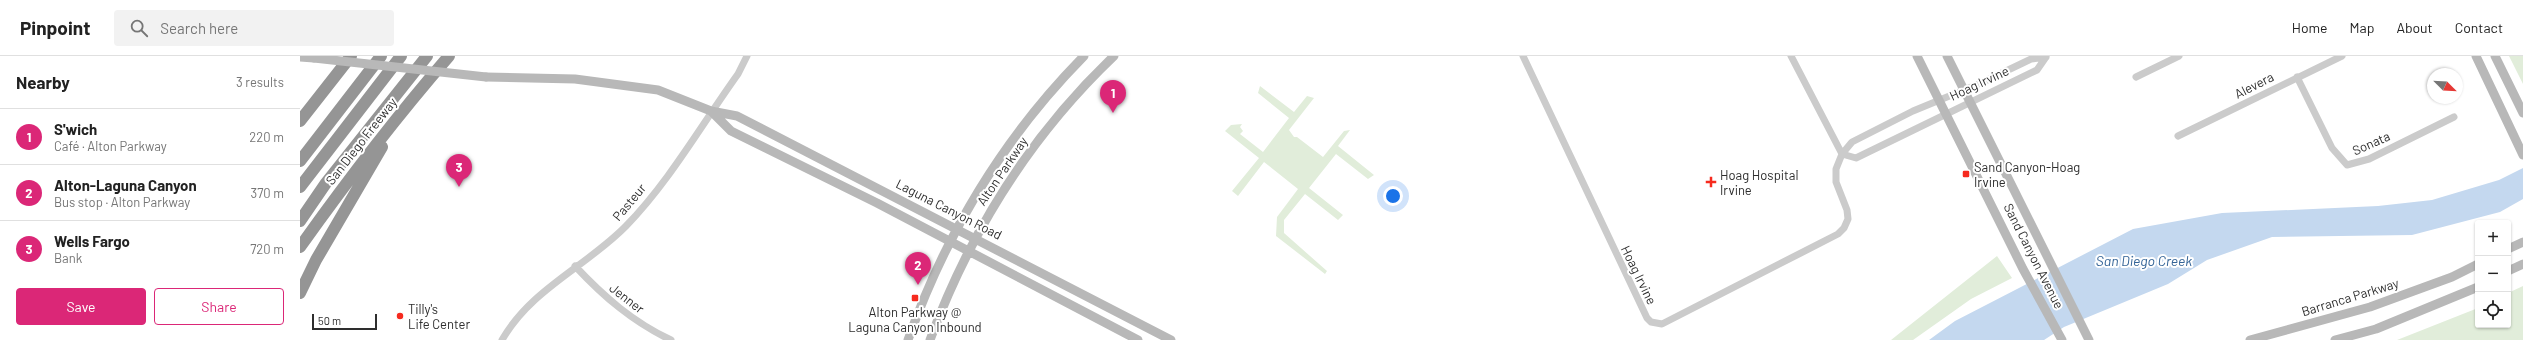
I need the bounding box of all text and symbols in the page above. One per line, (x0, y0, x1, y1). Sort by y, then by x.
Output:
search box (114, 10, 394, 46)
text: Pinpoint (20, 16, 90, 39)
icon: search (128, 17, 150, 39)
text: Search here (160, 19, 238, 37)
text: Home (2292, 19, 2328, 36)
text: Map (2350, 19, 2374, 36)
text: About (2396, 19, 2433, 36)
text: Contact (2455, 19, 2503, 36)
street label: Hoag Irvine (1947, 62, 2011, 104)
street label: Alevera (2232, 68, 2276, 102)
north arrow (2427, 68, 2463, 104)
text: Nearby (16, 72, 70, 92)
text: 3 results (236, 74, 284, 90)
pin: 1 (1100, 80, 1126, 113)
street label: San Diego Freeway (322, 94, 400, 188)
text: S'wich (54, 120, 97, 138)
street label: Sonata (2350, 128, 2392, 158)
text: 1 (27, 129, 31, 145)
text: 220 m (249, 129, 284, 145)
street label: Alton Parkway (973, 134, 1031, 208)
text: Café · Alton Parkway (54, 138, 167, 154)
pin: 3 (446, 154, 472, 187)
place label: Sand Canyon-Hoag Irvine (1974, 159, 2080, 190)
place label: Hoag Hospital Irvine (1720, 167, 1798, 198)
marker: Sand Canyon-Hoag Irvine (1961, 169, 1971, 179)
street label: Laguna Canyon Road (893, 175, 1005, 243)
text: Alton-Laguna Canyon (54, 176, 197, 194)
marker: Hoag Hospital Irvine (1705, 176, 1717, 188)
street label: Pasteur (609, 180, 649, 224)
text: 2 (25, 185, 33, 201)
text: 370 m (250, 185, 284, 201)
your location (1383, 186, 1403, 206)
text: Bus stop · Alton Parkway (54, 194, 190, 210)
street label: Sand Canyon Avenue (2001, 201, 2067, 311)
map controls (2475, 220, 2511, 328)
button: + (2475, 220, 2511, 256)
text: Wells Fargo (54, 232, 130, 250)
text: 3 (25, 241, 33, 257)
text: 720 m (250, 241, 284, 257)
street label: Hoag Irvine (1618, 243, 1660, 307)
text: Bank (54, 250, 82, 266)
pin: 2 (905, 252, 931, 285)
water label: San Diego Creek (2096, 252, 2192, 269)
button: − (2475, 256, 2511, 292)
street label: Barranca Parkway (2299, 275, 2401, 319)
street label: Jenner (606, 279, 648, 317)
button: Save (16, 288, 146, 325)
button: Share (154, 288, 284, 325)
button: locate (2475, 292, 2511, 328)
marker: Alton Parkway @ Laguna Canyon Inbound (910, 293, 920, 303)
place label: Tilly's Life Center (408, 301, 471, 332)
place label: Alton Parkway @ Laguna Canyon Inbound (848, 304, 982, 335)
marker: Tilly's Life Center (395, 311, 405, 321)
scale bar (312, 312, 377, 331)
text: 50 m (318, 314, 341, 327)

